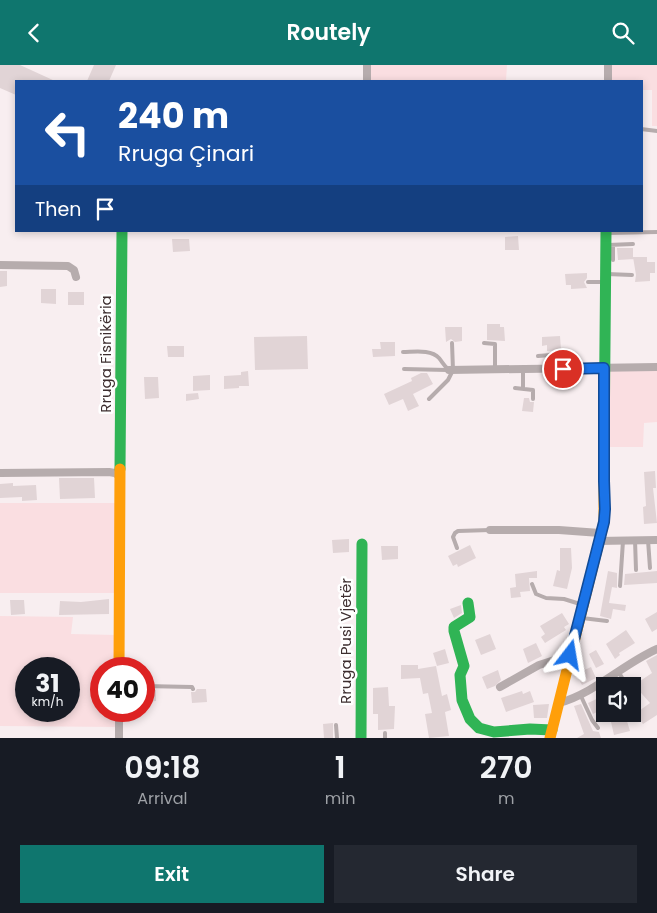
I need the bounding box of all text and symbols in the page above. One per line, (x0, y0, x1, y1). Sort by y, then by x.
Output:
text: Routely (286, 17, 371, 48)
icon: back (20, 19, 48, 47)
icon: search (609, 19, 637, 47)
text: 240 m (118, 91, 229, 140)
icon: left (35, 100, 100, 165)
text: Rruga Çinari (118, 138, 254, 169)
icon: arrive (91, 195, 119, 223)
text: Then (35, 196, 81, 223)
street label: Rruga Fisnikëria (95, 295, 116, 413)
pin (542, 348, 584, 390)
icon: arrive (549, 355, 577, 383)
street label: Rruga Pusi Vjetër (335, 578, 356, 704)
position arrow (543, 628, 595, 680)
speed limit sign: 40 (90, 657, 155, 722)
text: 31 (35, 666, 60, 701)
map controls (596, 677, 641, 722)
button: sound (596, 677, 641, 722)
text: km/h (32, 693, 63, 710)
text: 09:18 (124, 746, 200, 789)
text: 1 (335, 746, 346, 789)
text: 270 (480, 746, 533, 789)
text: Arrival (137, 787, 188, 810)
text: min (325, 787, 355, 810)
text: m (498, 787, 514, 810)
button: Exit (20, 845, 324, 903)
button: Share (334, 845, 637, 903)

